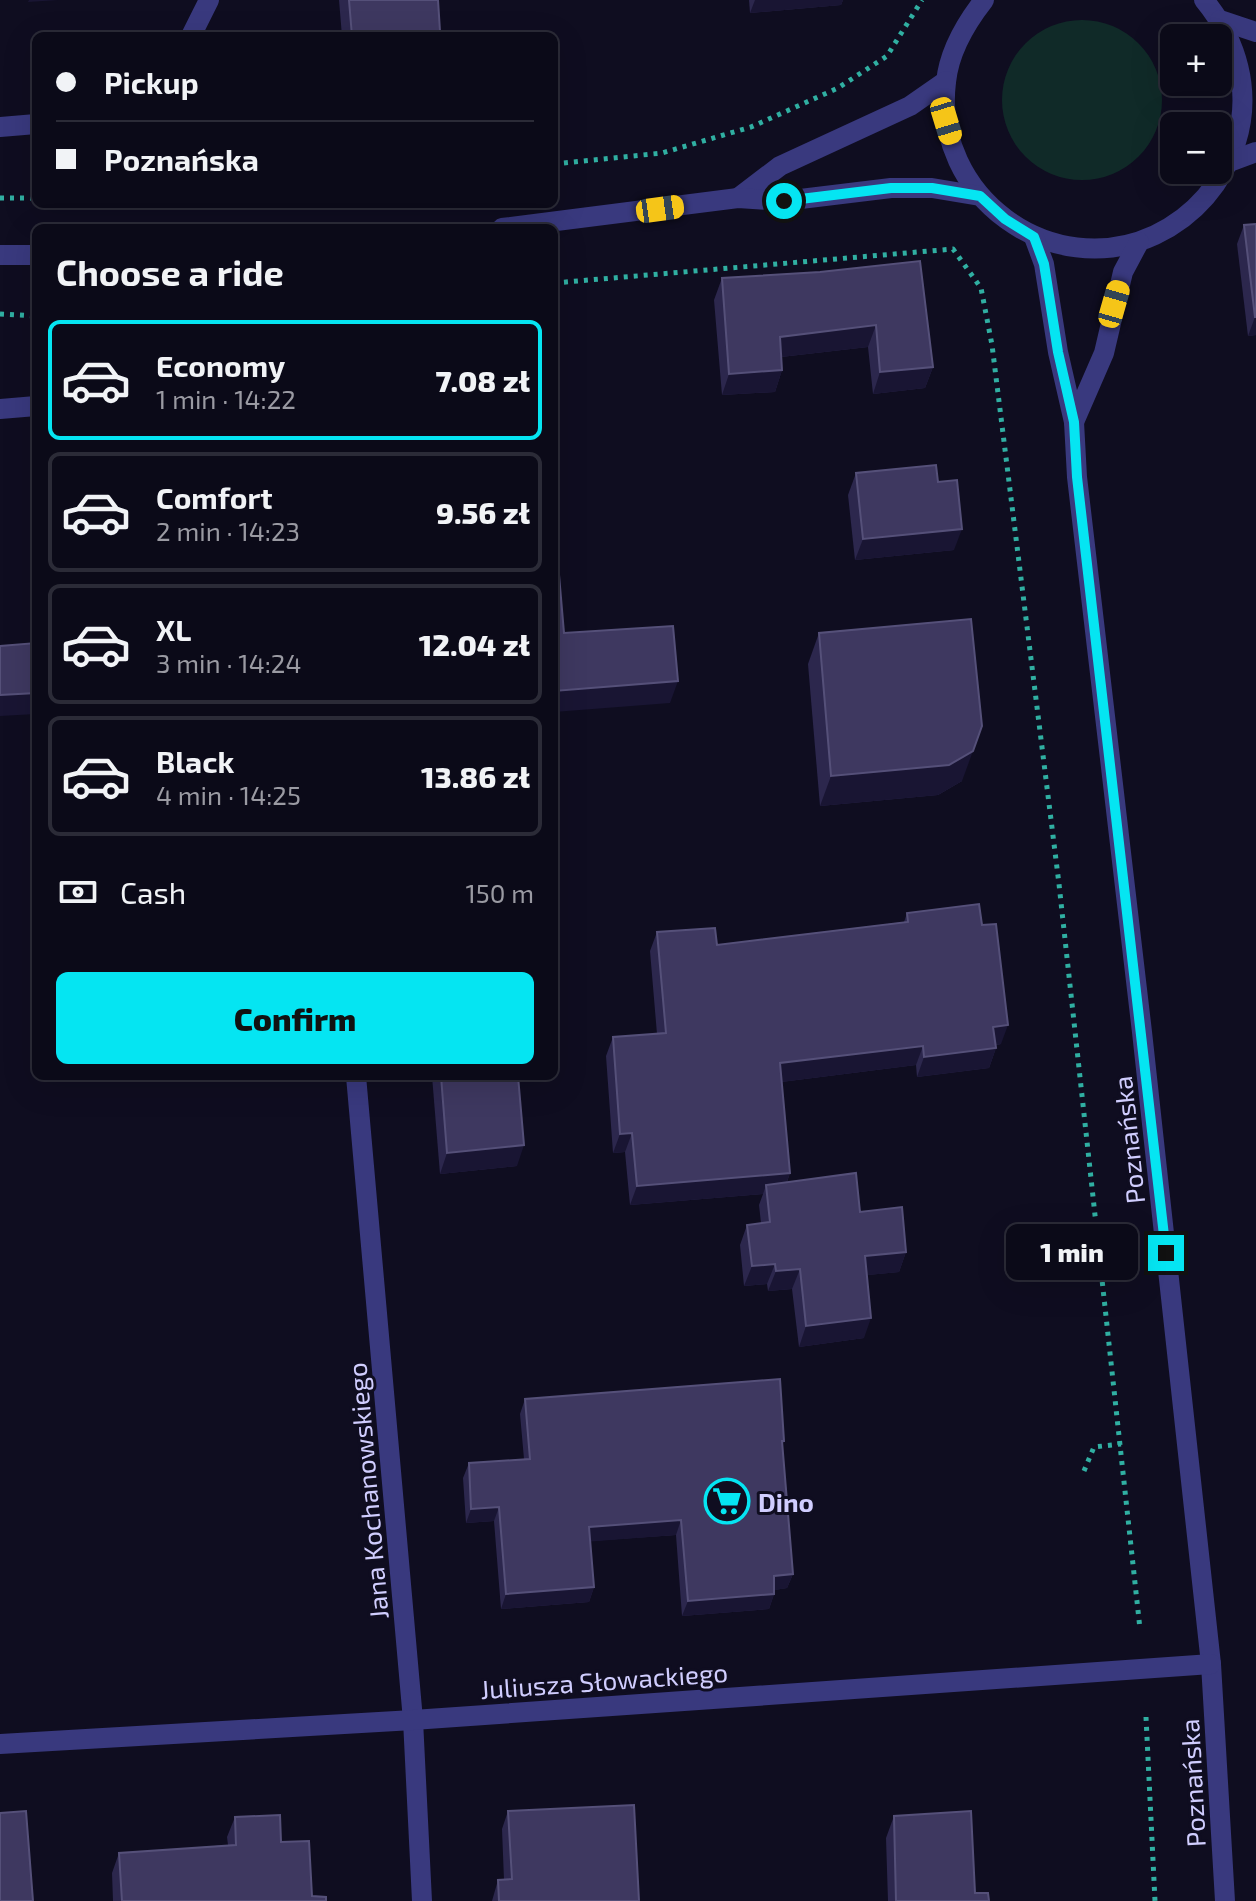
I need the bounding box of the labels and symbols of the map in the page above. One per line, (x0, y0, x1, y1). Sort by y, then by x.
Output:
car (928, 95, 964, 147)
route start (766, 183, 802, 219)
car (635, 194, 685, 224)
car (1096, 278, 1132, 330)
street label: Poznańska (1106, 1075, 1150, 1205)
callout: 1 min (1006, 1225, 1138, 1281)
route end (1148, 1235, 1184, 1271)
street label: Jana Kochanowskiego (340, 1361, 394, 1621)
supermarket icon: Dino (703, 1477, 751, 1525)
place label: Dino (758, 1486, 814, 1517)
street label: Juliusza Słowackiego (479, 1656, 729, 1704)
street label: Poznańska (1173, 1718, 1211, 1848)

